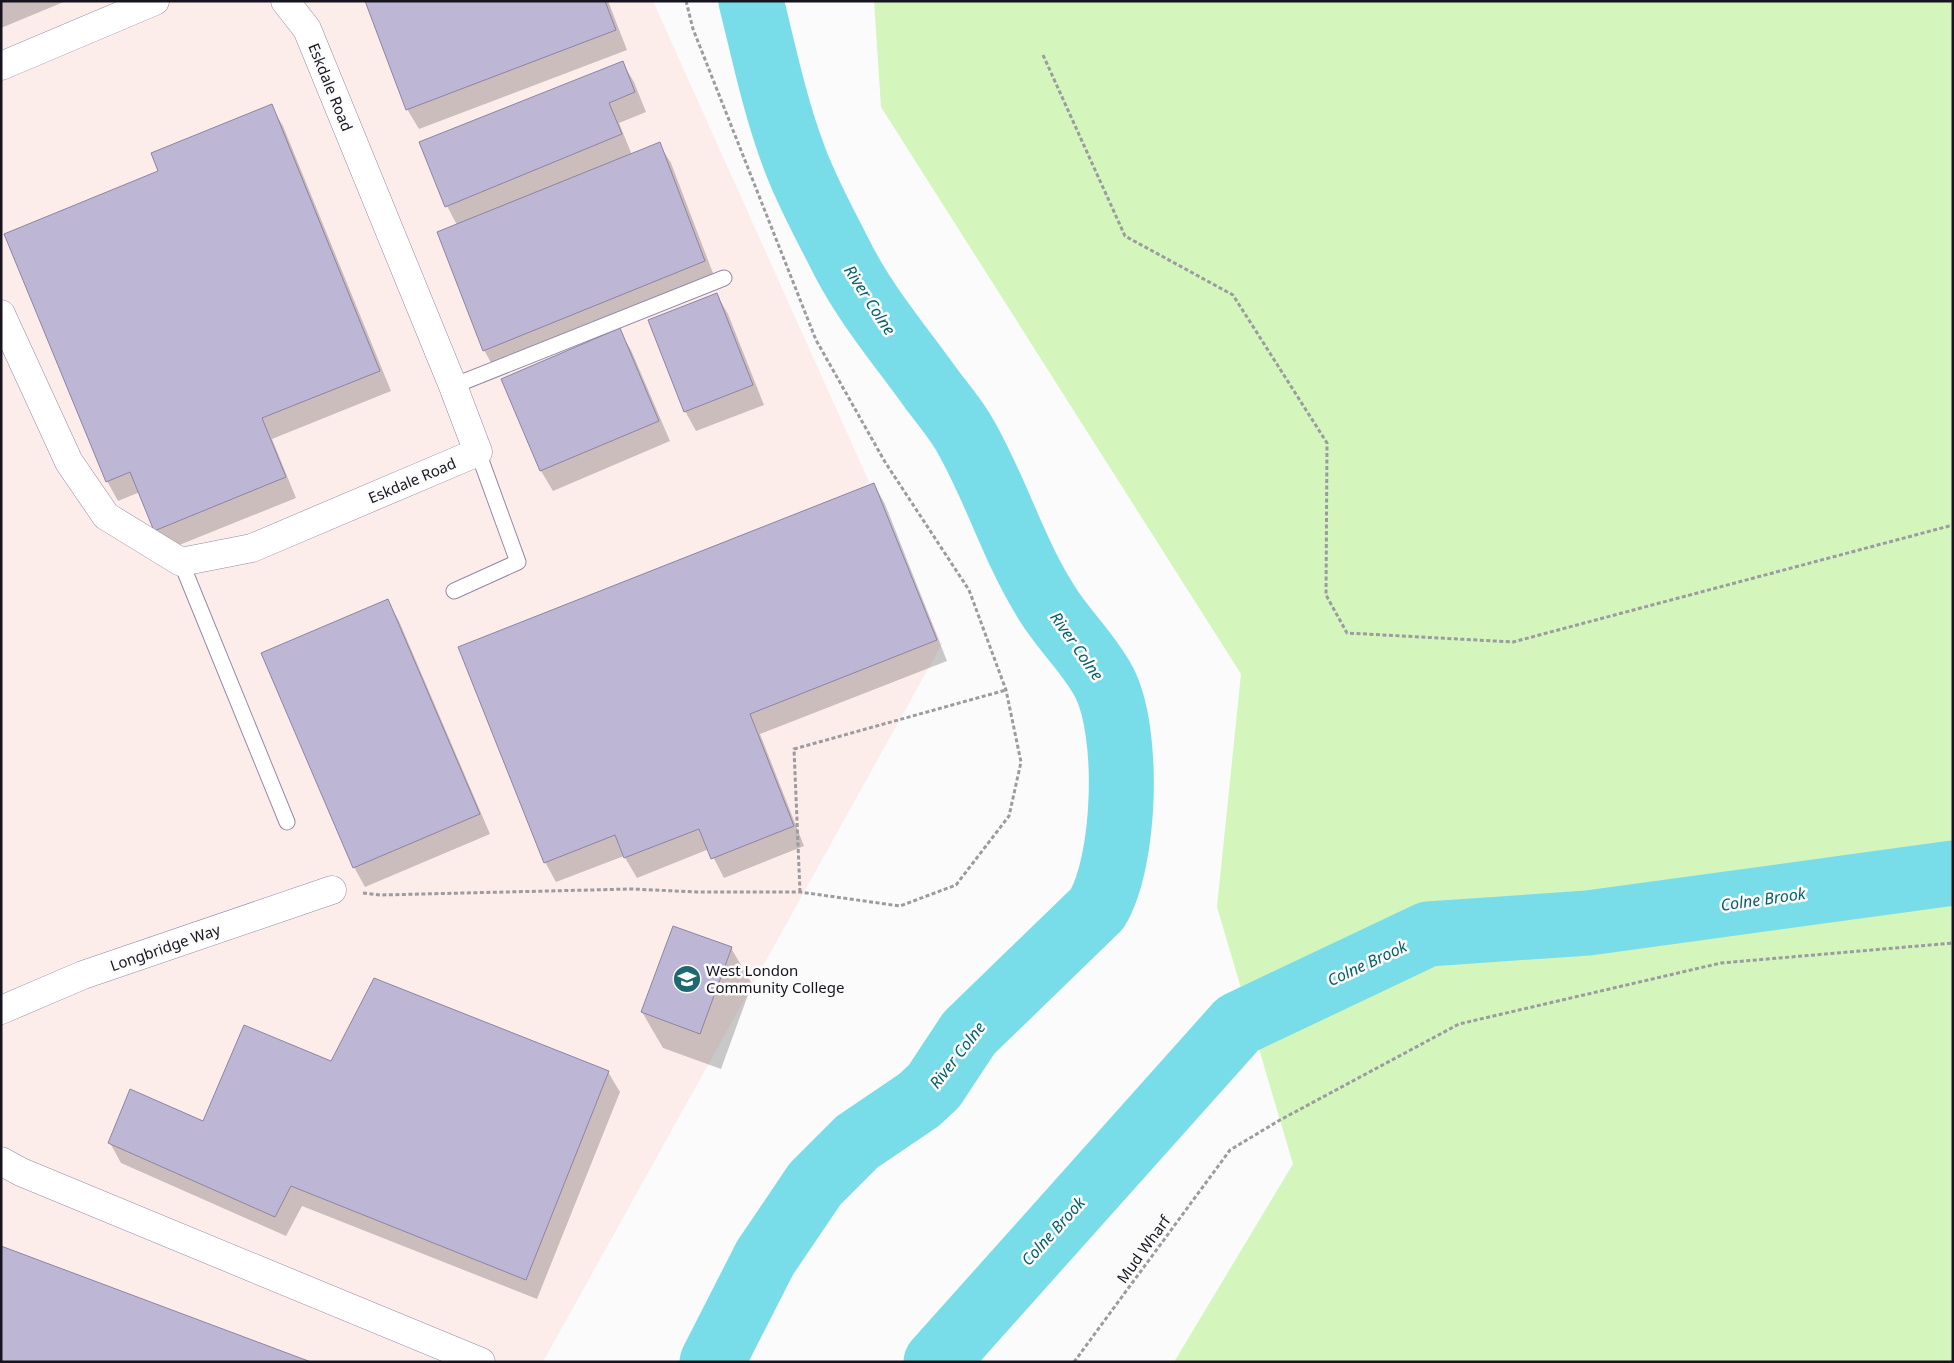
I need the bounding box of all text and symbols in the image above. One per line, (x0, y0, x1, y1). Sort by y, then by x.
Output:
street label: Eskdale Road (304, 40, 358, 134)
water label: River Colne (839, 261, 901, 339)
street label: Eskdale Road (365, 453, 459, 507)
water label: River Colne (1045, 607, 1109, 685)
water label: Colne Brook (1719, 882, 1808, 916)
street label: Longbridge Way (107, 919, 223, 975)
water label: Colne Brook (1324, 935, 1411, 991)
place label: West London Community College (706, 960, 844, 997)
school or university icon: West London Community College (672, 964, 702, 994)
water label: River Colne (924, 1017, 990, 1093)
water label: Colne Brook (1016, 1191, 1091, 1270)
street label: Mud Wharf (1112, 1210, 1175, 1287)

